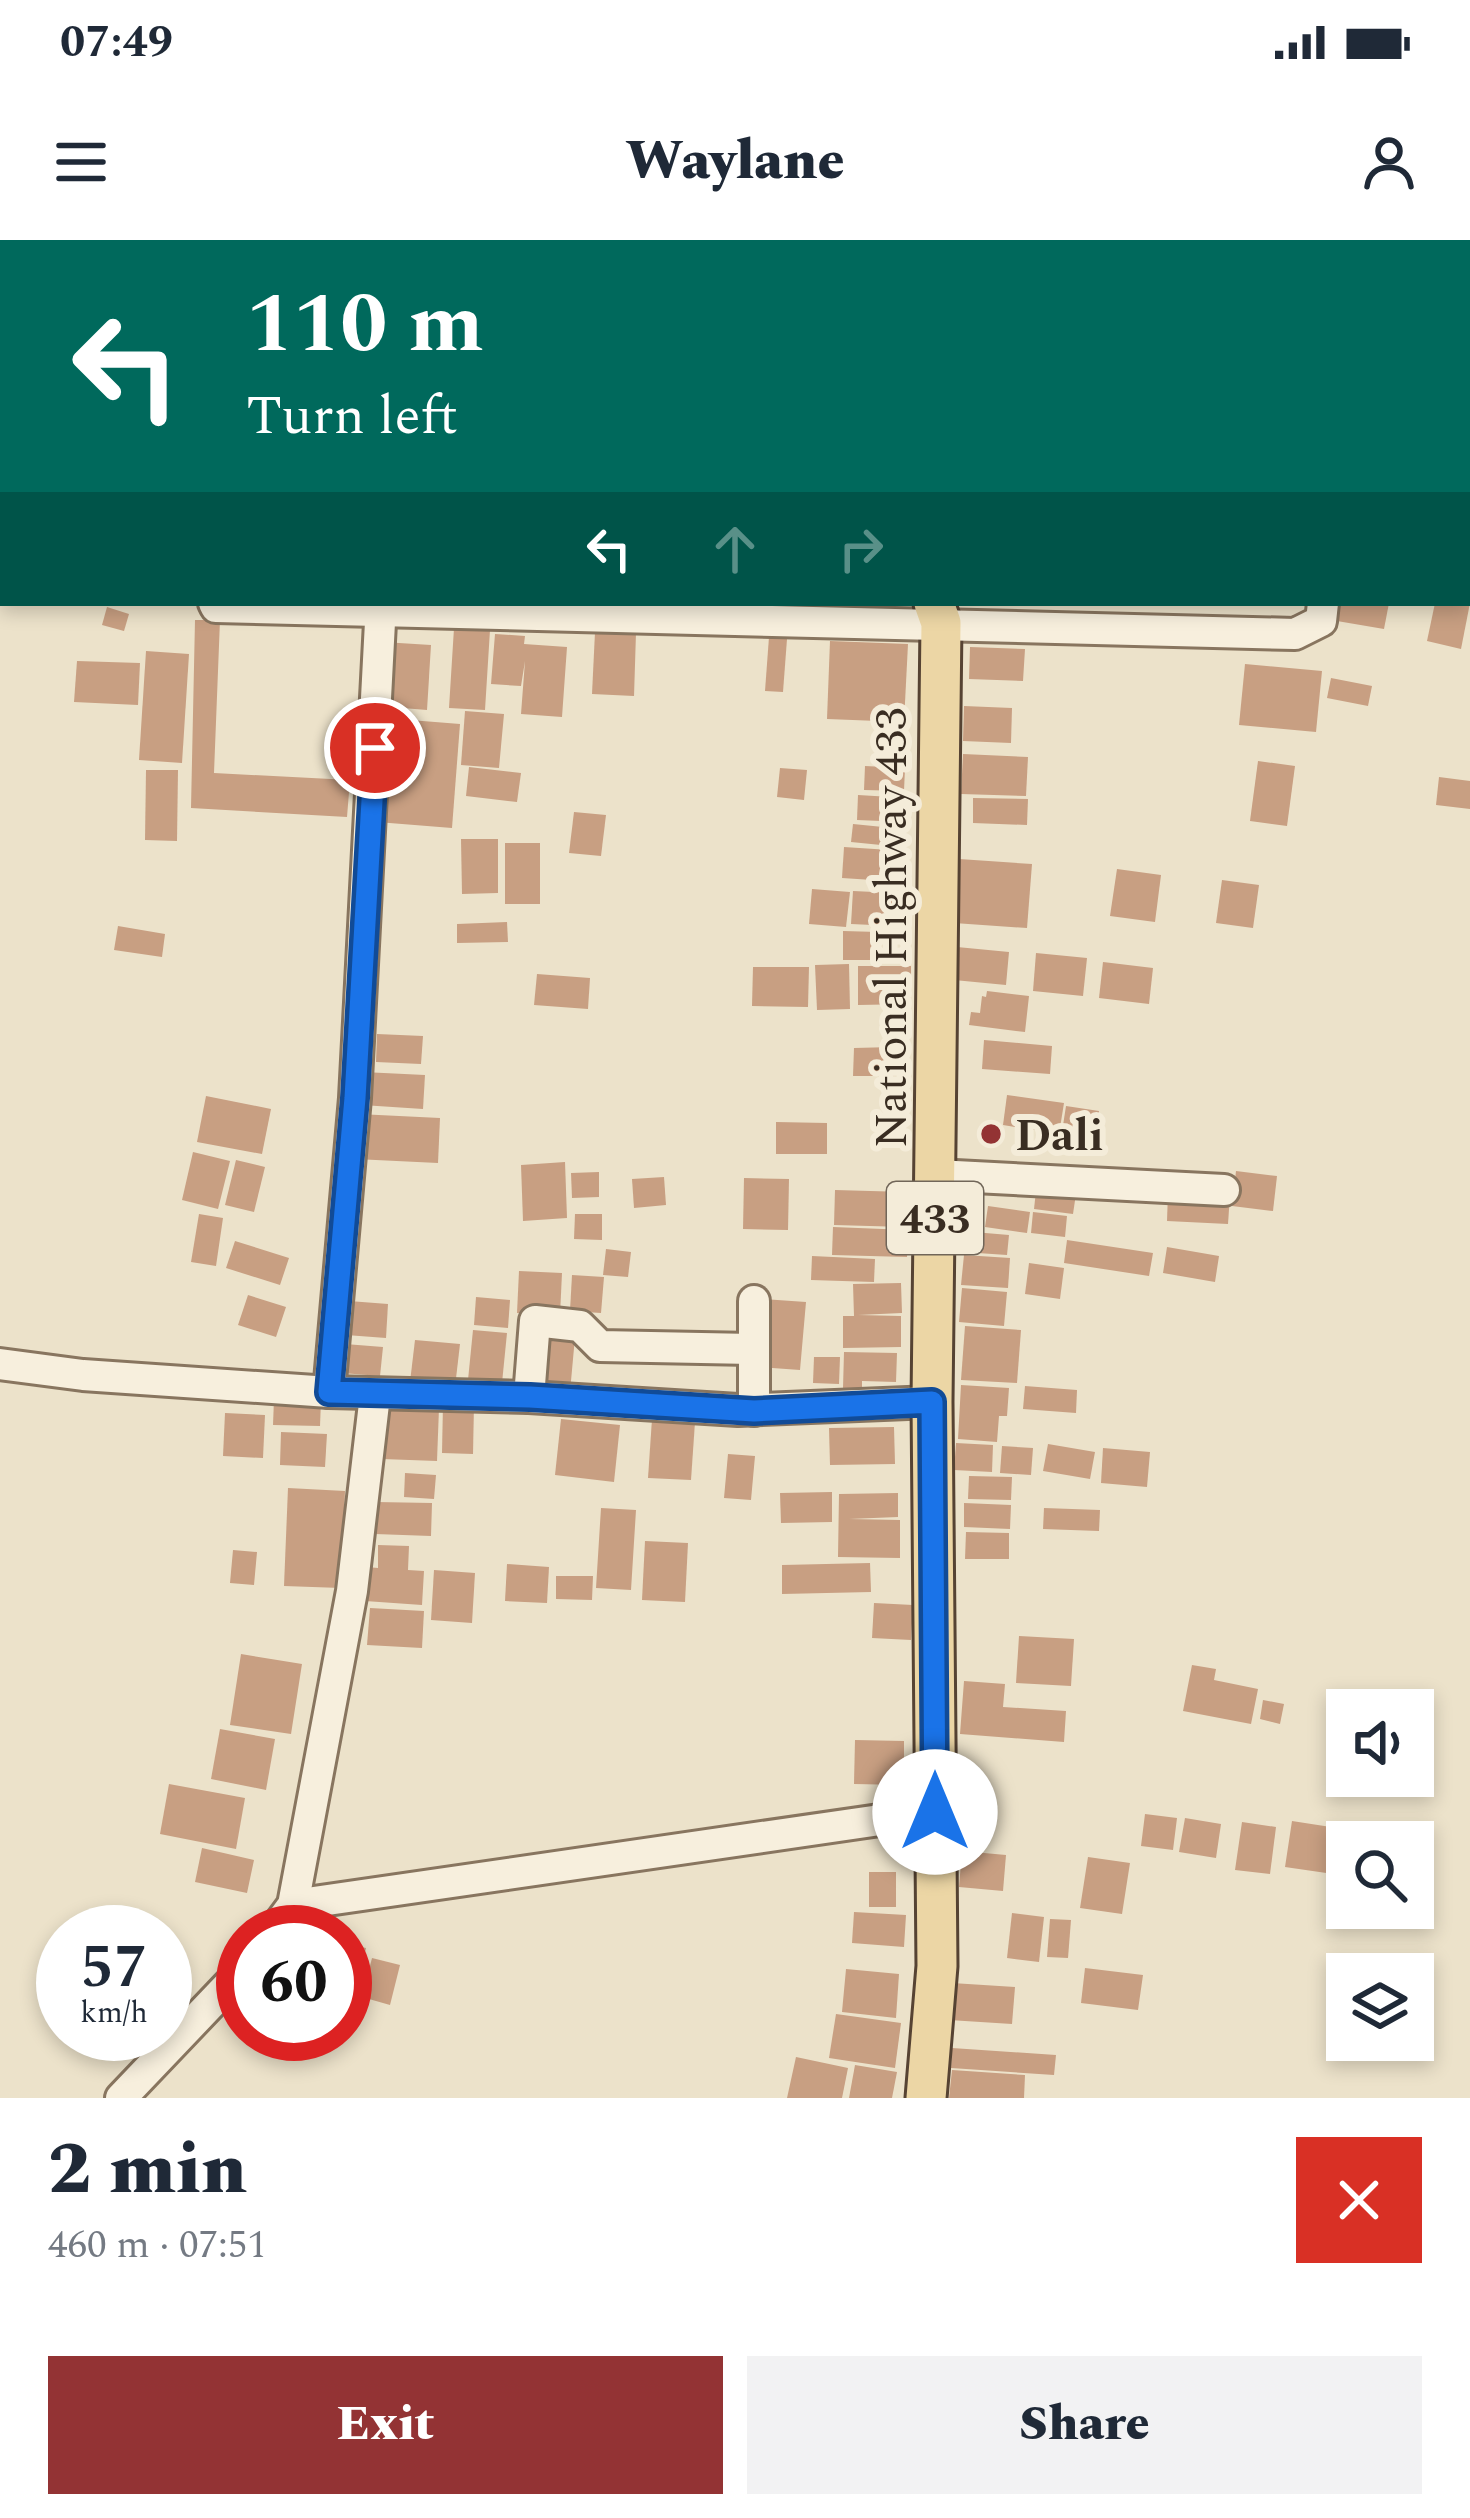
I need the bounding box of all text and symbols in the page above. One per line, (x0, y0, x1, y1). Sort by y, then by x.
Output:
text: 07:49 (60, 8, 173, 77)
text: Waylane (625, 121, 845, 203)
icon: menu (48, 129, 114, 195)
icon: person (1356, 129, 1422, 195)
text: 110 m (246, 261, 484, 389)
icon: left (48, 288, 204, 444)
text: Turn left (246, 376, 458, 458)
icon: left (576, 516, 642, 582)
icon: ahead (702, 516, 768, 582)
icon: right (828, 516, 894, 582)
pin (324, 697, 426, 799)
street label: National Highway 433 (858, 708, 927, 1148)
icon: arrive (342, 715, 408, 781)
place label: Dali (1015, 1102, 1104, 1171)
marker: Dali (978, 1121, 1004, 1147)
road number: 433 (887, 1182, 983, 1254)
map controls (1326, 1689, 1434, 2061)
button: sound (1326, 1689, 1434, 1797)
position arrow (872, 1749, 998, 1875)
button: search (1326, 1821, 1434, 1929)
speed limit sign: 60 (216, 1905, 372, 2061)
text: 57 (80, 1922, 148, 2014)
button: layers (1326, 1953, 1434, 2061)
text: km/h (80, 1990, 148, 2036)
text: 2 min (48, 2116, 247, 2225)
button: close (1296, 2137, 1422, 2263)
text: 460 m · 07:51 (48, 2216, 267, 2275)
button: Exit (48, 2356, 723, 2494)
button: Share (747, 2356, 1422, 2494)

